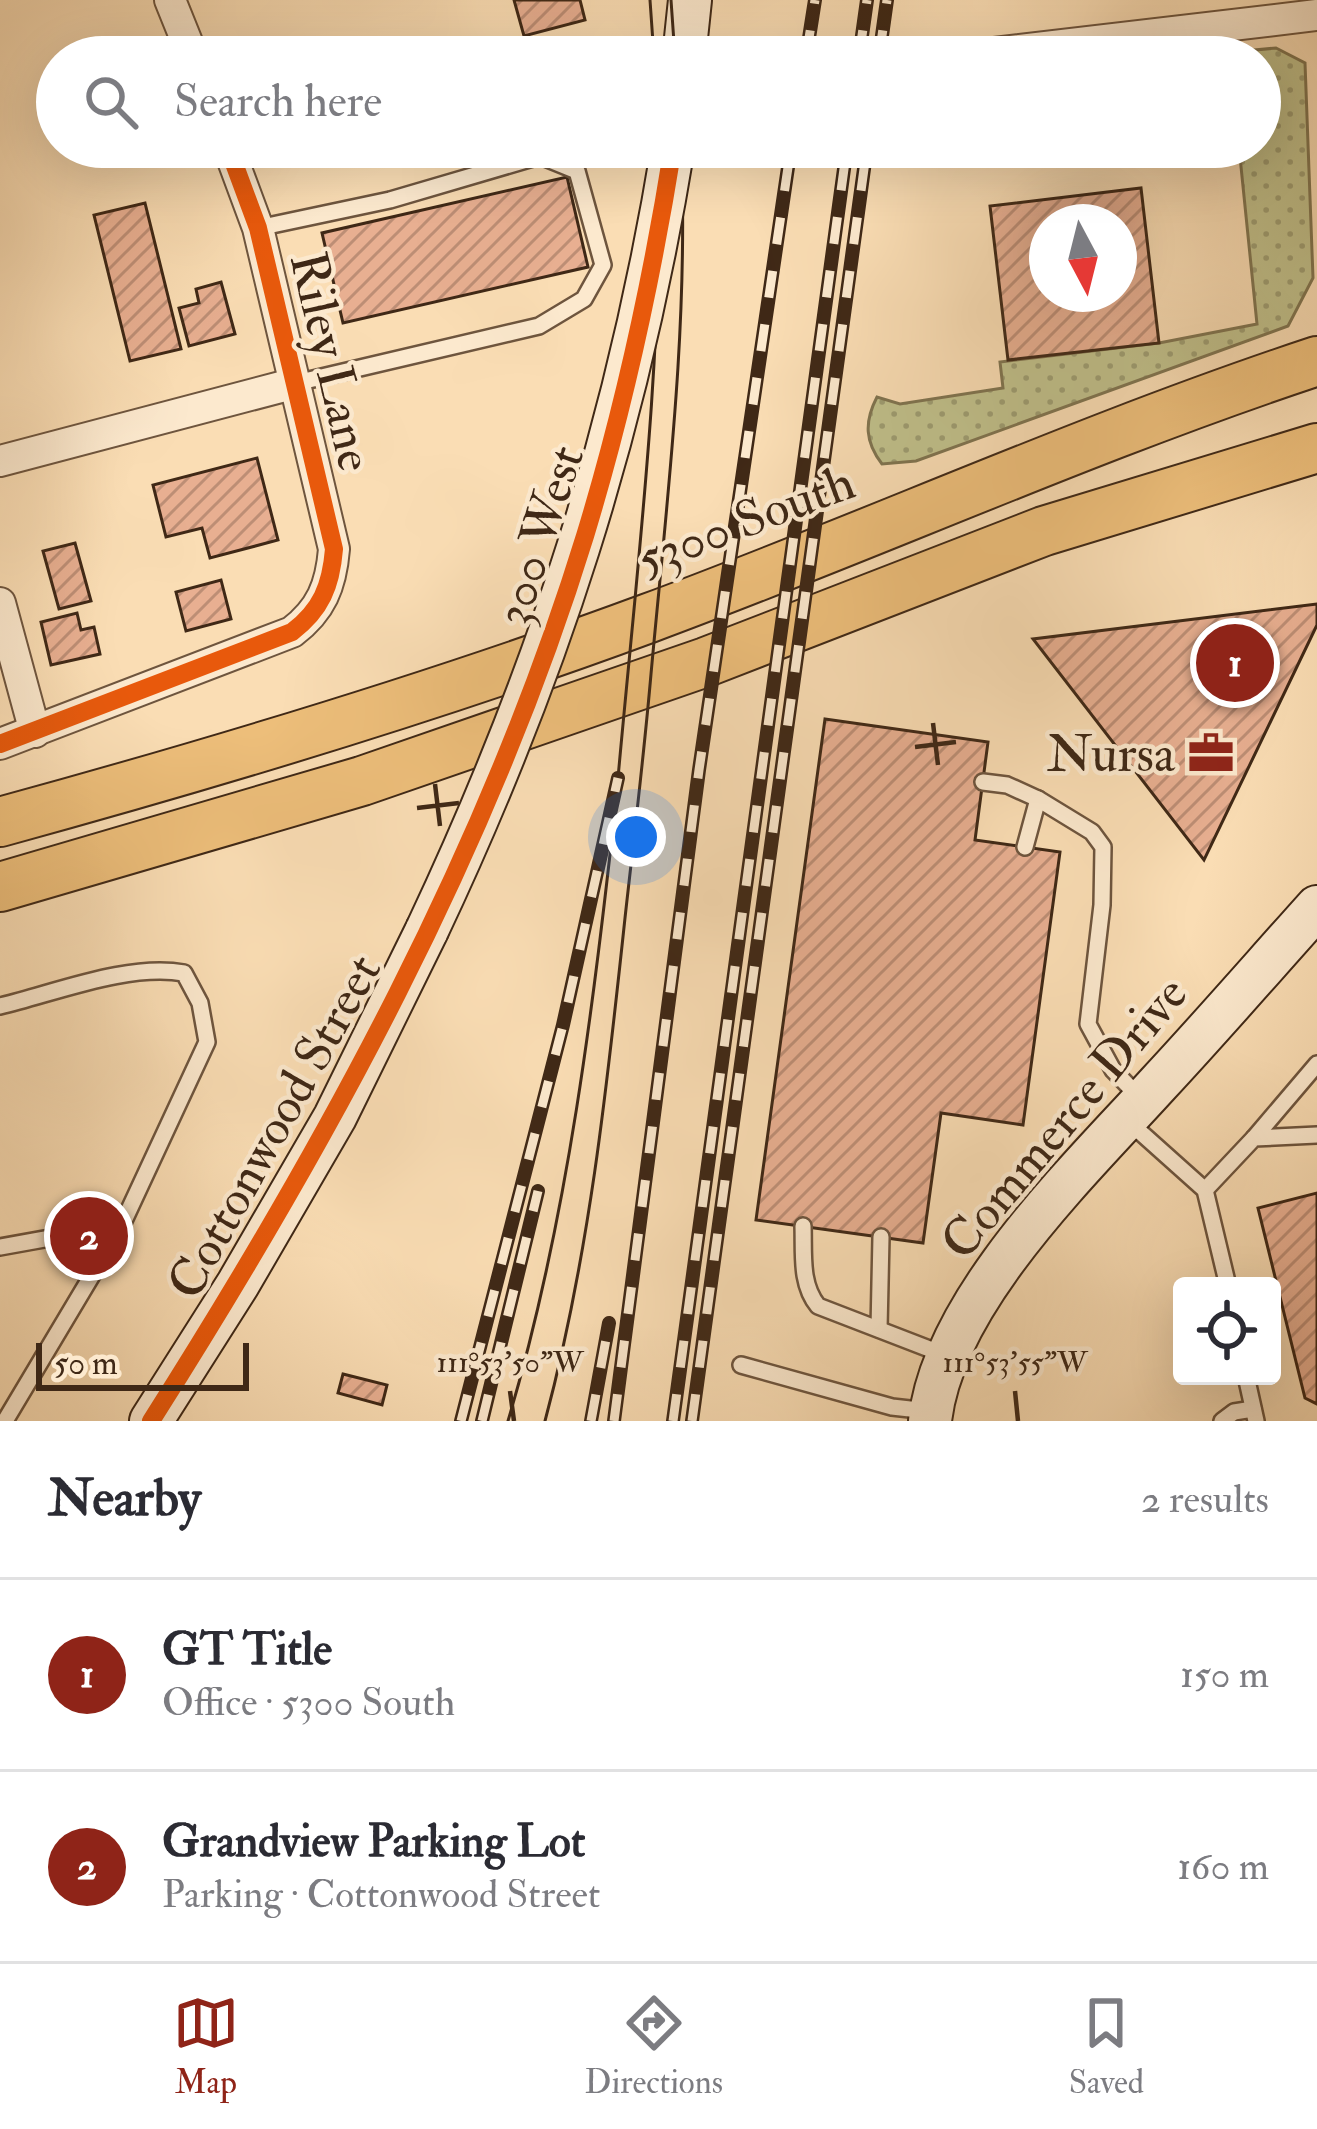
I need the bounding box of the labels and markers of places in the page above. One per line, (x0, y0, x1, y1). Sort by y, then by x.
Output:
pin: 1 (1196, 618, 1274, 708)
place label: Nursa (1047, 723, 1176, 787)
office icon: Nursa (1186, 728, 1236, 778)
pin: 2 (50, 1191, 128, 1281)

